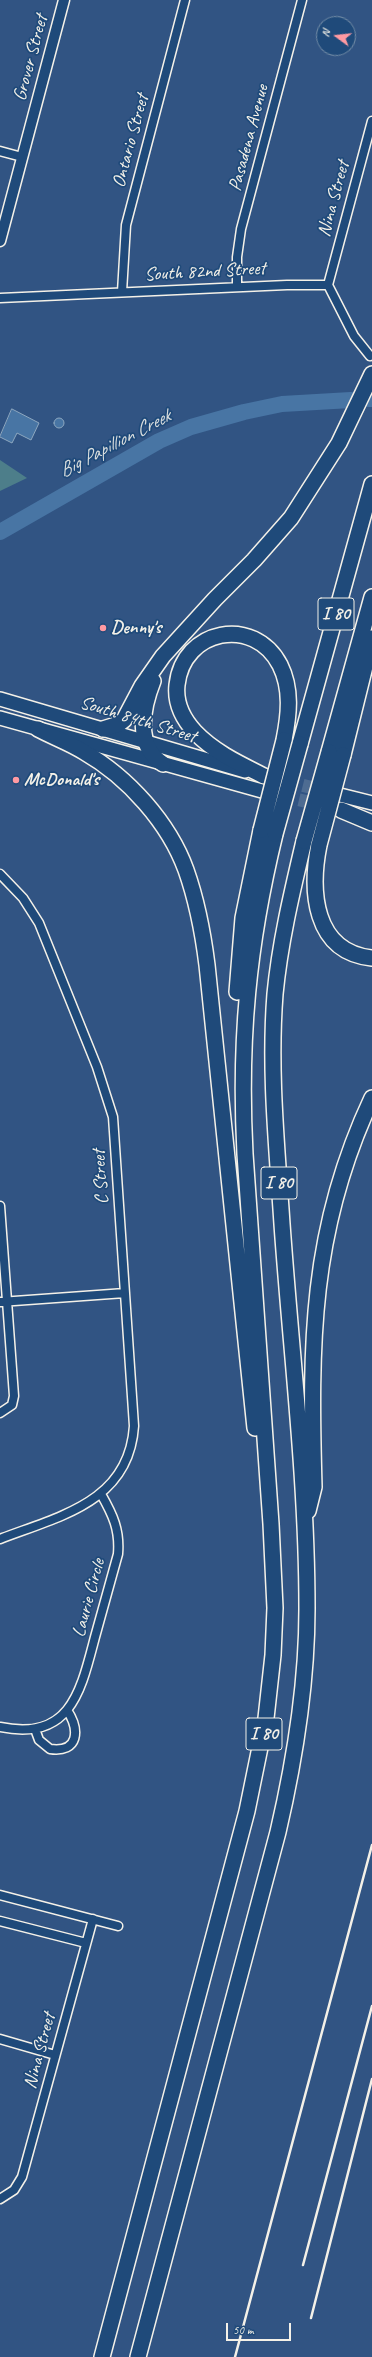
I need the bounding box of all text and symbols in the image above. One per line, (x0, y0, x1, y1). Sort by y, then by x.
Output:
street label: Grover Street (9, 13, 53, 103)
north arrow (316, 16, 356, 56)
text: N (318, 28, 333, 38)
street label: Pasadena Avenue (224, 82, 274, 194)
street label: Ontario Street (108, 92, 154, 190)
street label: Nina Street (313, 159, 355, 239)
street label: South 82nd Street (144, 257, 266, 287)
water label: Big Papillion Creek (55, 404, 175, 484)
road number: I 80 (318, 598, 354, 630)
place label: Denny's (111, 617, 161, 639)
marker: Denny's (98, 623, 108, 633)
street label: South 84th Street (77, 692, 199, 748)
place label: McDonald's (24, 769, 99, 791)
marker: McDonald's (11, 775, 21, 785)
street label: C Street (88, 1149, 114, 1205)
road number: I 80 (261, 1167, 297, 1199)
street label: Laurie Circle (68, 1556, 110, 1640)
road number: I 80 (246, 1718, 282, 1750)
street label: Nina Street (19, 2011, 61, 2091)
scale bar (228, 2315, 293, 2341)
text: 50 m (233, 2322, 253, 2338)

